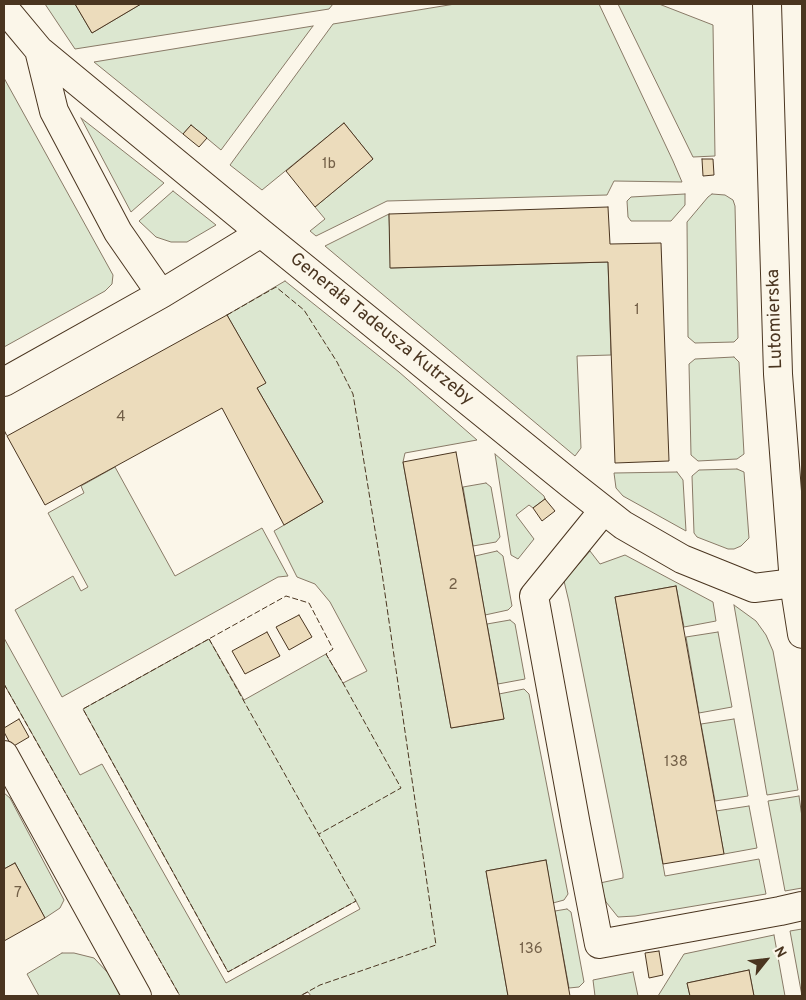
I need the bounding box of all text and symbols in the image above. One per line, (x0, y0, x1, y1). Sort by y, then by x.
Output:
house number: 1b (322, 156, 336, 174)
street label: Generała Tadeusza Kutrzeby (285, 249, 477, 411)
street label: Lutomierska (763, 269, 789, 369)
house number: 1 (634, 302, 640, 320)
house number: 4 (116, 409, 126, 427)
house number: 2 (448, 577, 458, 595)
house number: 138 (664, 754, 688, 772)
house number: 7 (14, 885, 22, 903)
north arrow (741, 935, 791, 985)
house number: 136 (519, 941, 543, 959)
text: N (770, 944, 789, 961)

